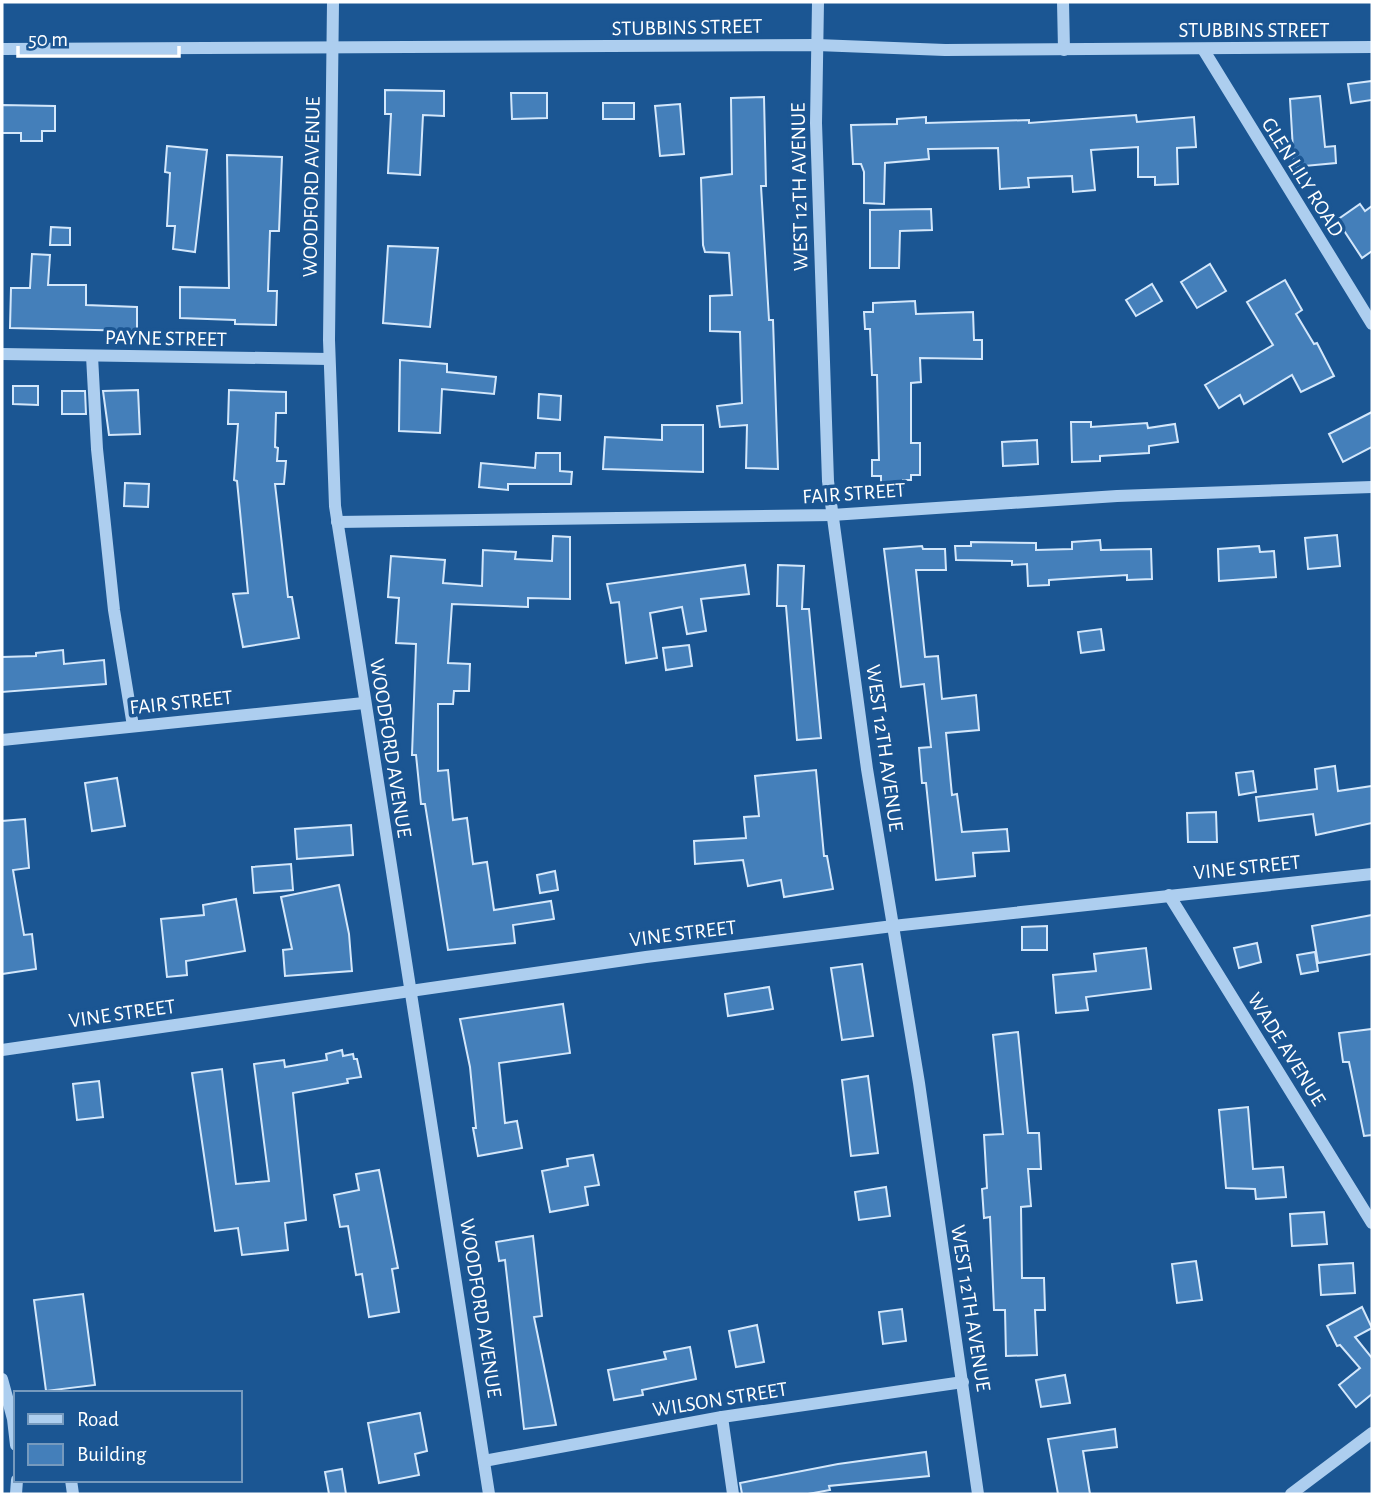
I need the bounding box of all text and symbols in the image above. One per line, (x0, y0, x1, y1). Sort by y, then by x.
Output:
scale bar (18, 14, 178, 58)
street label: STUBBINS STREET (611, 16, 763, 39)
street label: STUBBINS STREET (1179, 20, 1329, 41)
text: 50 m (28, 29, 68, 50)
street label: WOODFORD AVENUE (299, 96, 324, 278)
street label: WEST 12TH AVENUE (788, 103, 811, 271)
street label: GLEN LILY ROAD (1258, 114, 1348, 241)
street label: PAYNE STREET (105, 327, 227, 350)
street label: FAIR STREET (802, 479, 906, 508)
street label: WOODFORD AVENUE (366, 657, 415, 839)
street label: WEST 12TH AVENUE (862, 663, 907, 833)
street label: FAIR STREET (128, 687, 234, 718)
street label: VINE STREET (1193, 851, 1302, 884)
street label: VINE STREET (628, 917, 738, 950)
street label: WADE AVENUE (1244, 989, 1330, 1109)
street label: VINE STREET (67, 996, 177, 1031)
street label: WOODFORD AVENUE (456, 1217, 505, 1399)
street label: WEST 12TH AVENUE (947, 1223, 994, 1393)
street label: WILSON STREET (651, 1378, 789, 1421)
legend (14, 1391, 242, 1482)
text: Road (77, 1409, 119, 1430)
text: Building (77, 1444, 147, 1465)

